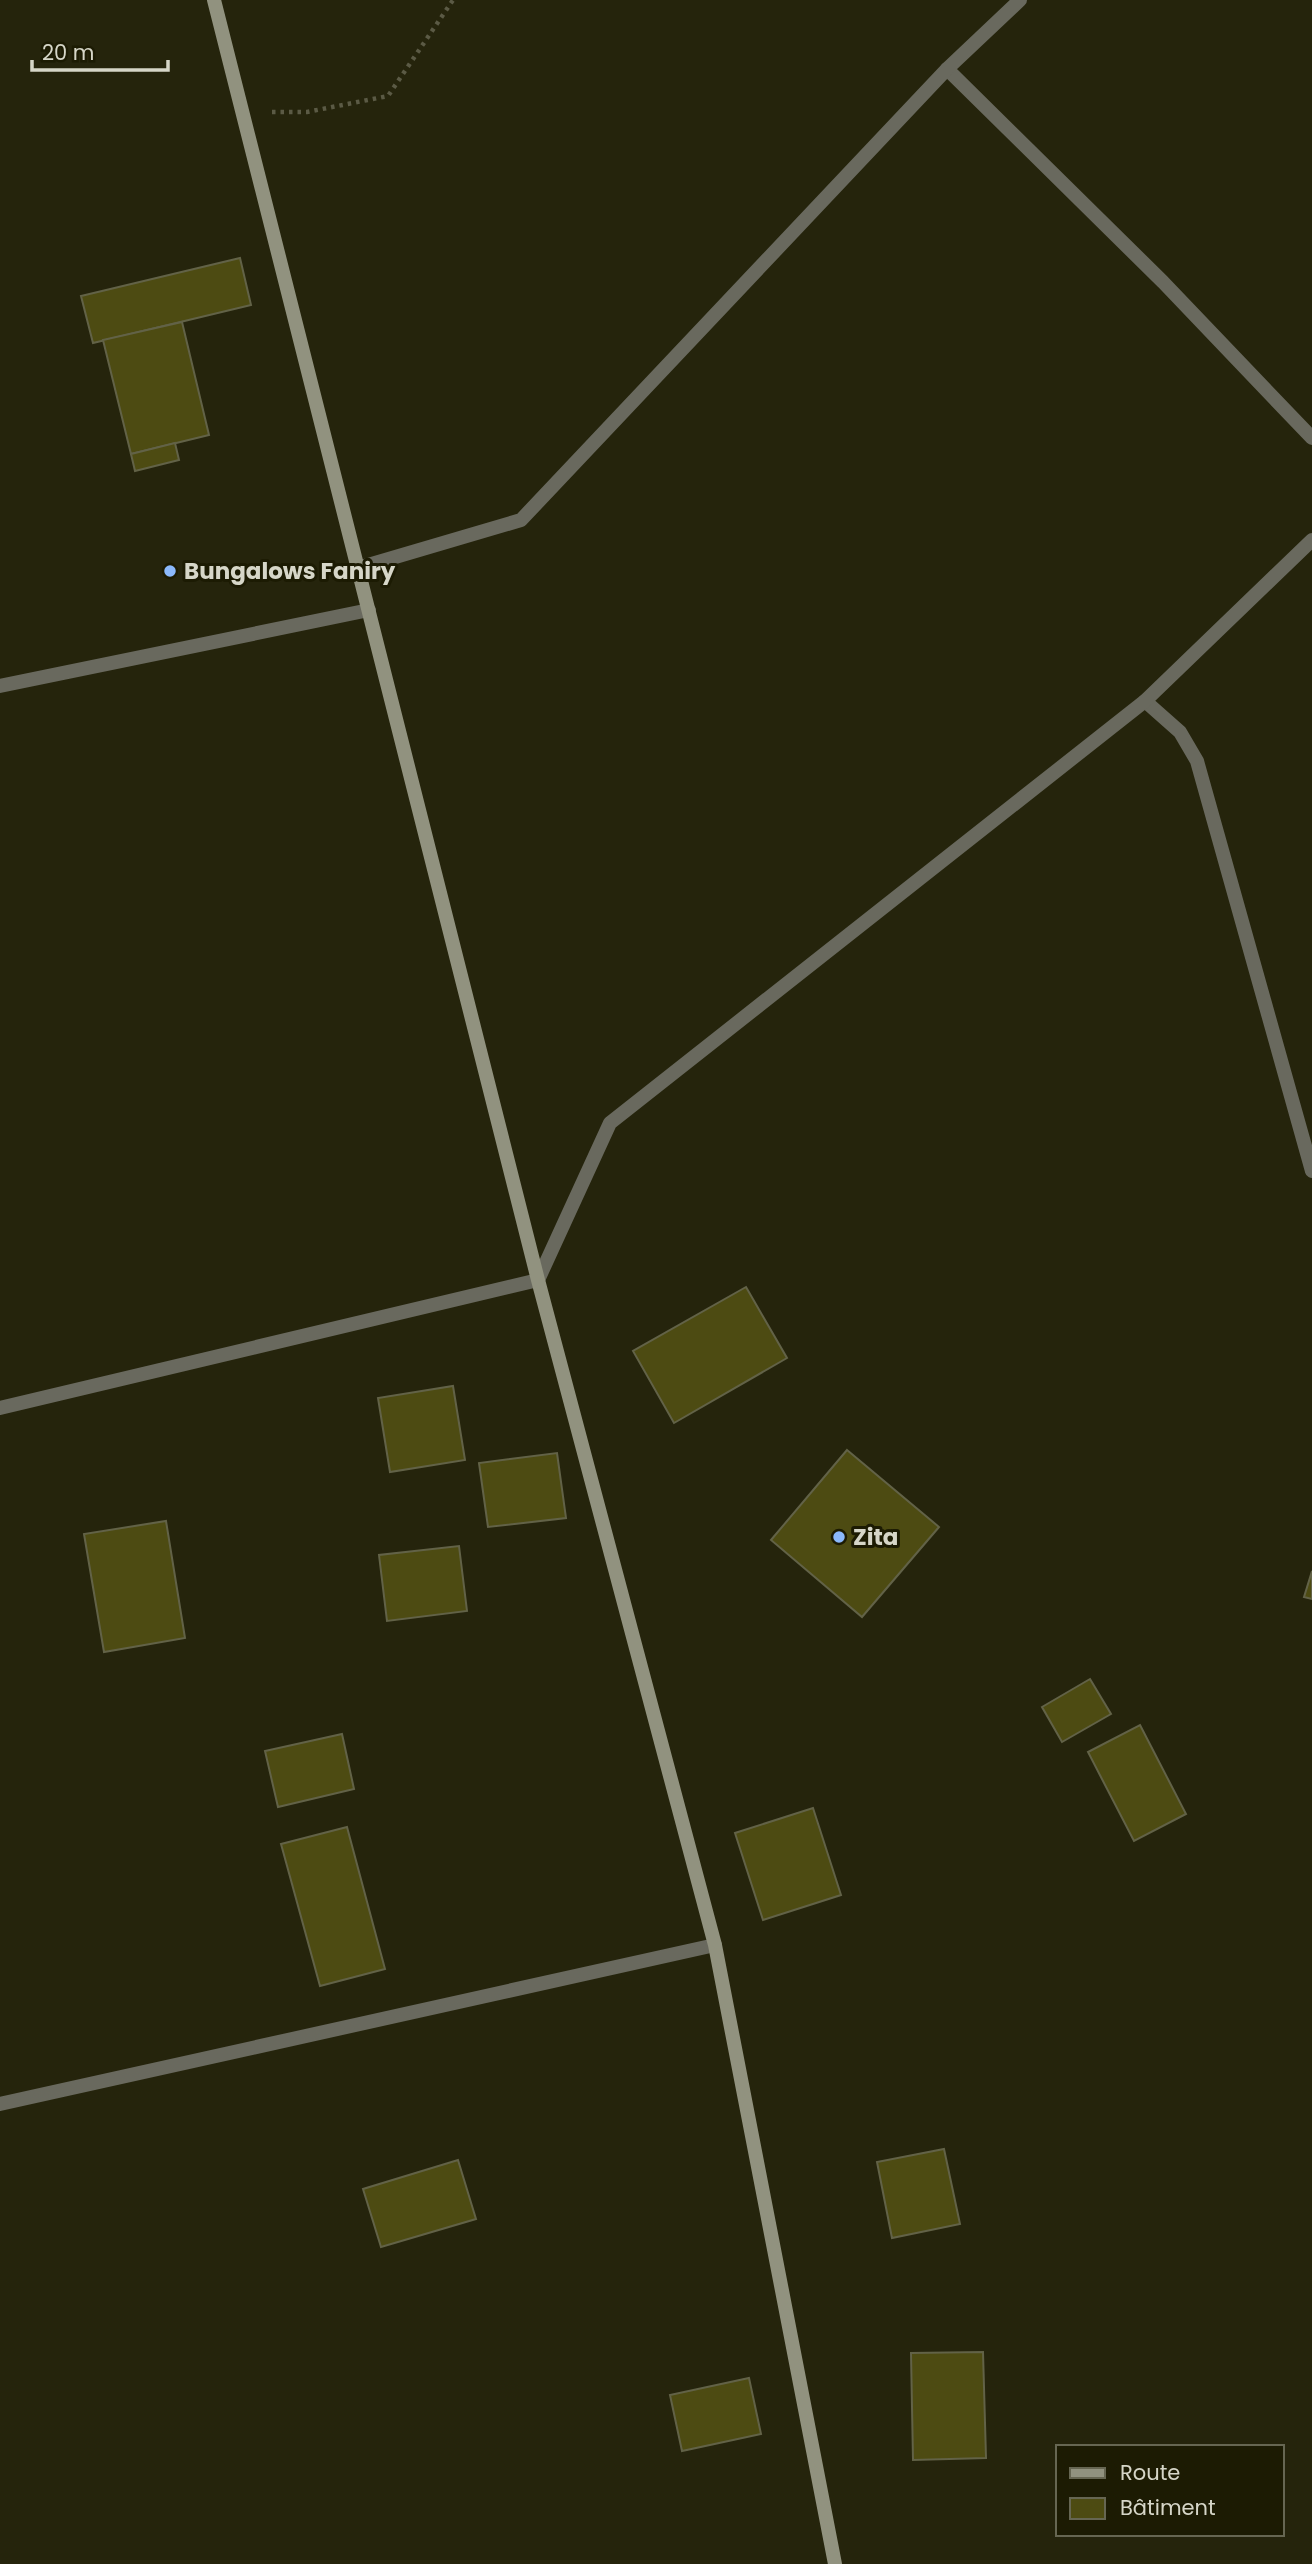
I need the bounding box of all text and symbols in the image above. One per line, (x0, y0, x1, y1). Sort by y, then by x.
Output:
scale bar (32, 28, 168, 72)
text: 20 m (42, 38, 95, 67)
place label: Bungalows Faniry (184, 555, 396, 587)
marker: Bungalows Faniry (162, 563, 178, 579)
place label: Zita (853, 1521, 898, 1553)
marker: Zita (831, 1529, 847, 1545)
legend (1056, 2445, 1284, 2536)
text: Route (1120, 2458, 1180, 2487)
text: Bâtiment (1120, 2493, 1216, 2522)

